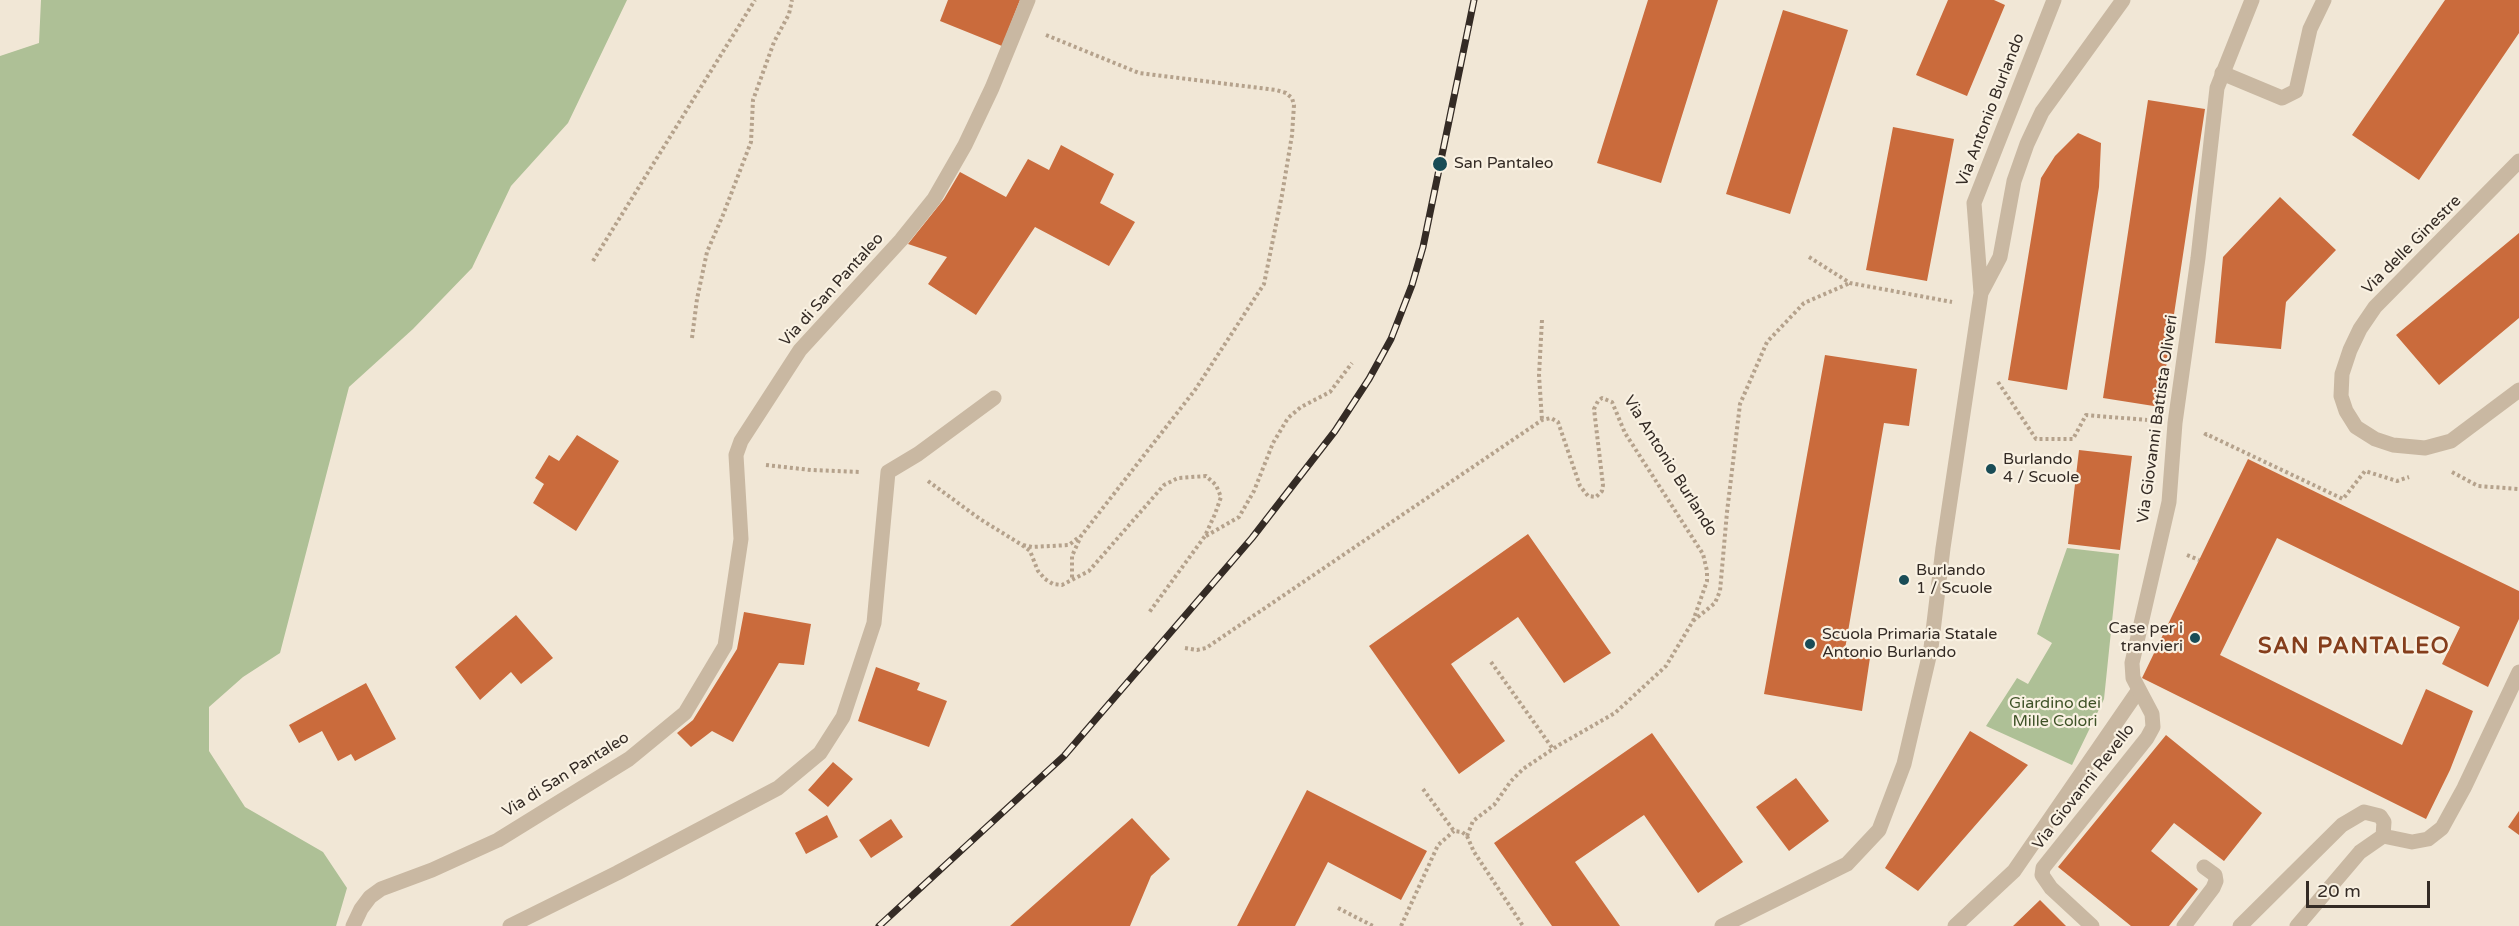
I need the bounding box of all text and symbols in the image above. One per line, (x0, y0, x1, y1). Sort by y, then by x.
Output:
street label: Via Antonio Burlando (1953, 31, 2029, 189)
place label: San Pantaleo (1454, 154, 1554, 174)
marker: San Pantaleo (1431, 155, 1449, 173)
street label: Via delle Ginestre (2359, 192, 2465, 298)
street label: Via di San Pantaleo (776, 229, 888, 351)
street label: Via Giovanni Battista Oliveri (2134, 314, 2182, 524)
street label: Via Antonio Burlando (1619, 392, 1721, 540)
place label: Burlando 4 / Scuole (2003, 450, 2079, 488)
marker: Burlando 4 / Scuole (1984, 462, 1998, 476)
place label: Burlando 1 / Scuole (1916, 561, 1992, 599)
marker: Burlando 1 / Scuole (1897, 573, 1911, 587)
place label: Case per i tranvieri (2109, 619, 2183, 657)
place label: Scuola Primaria Statale Antonio Burlando (1822, 625, 1997, 663)
marker: Case per i tranvieri (2188, 631, 2202, 645)
district label: SAN PANTALEO (2258, 634, 2450, 660)
marker: Scuola Primaria Statale Antonio Burlando (1803, 637, 1817, 651)
park label: Giardino dei Mille Colori (2009, 694, 2101, 732)
street label: Via Giovanni Revello (2029, 720, 2139, 854)
street label: Via di San Pantaleo (499, 728, 633, 822)
scale bar (2309, 869, 2434, 907)
text: 20 m (2317, 880, 2361, 902)

